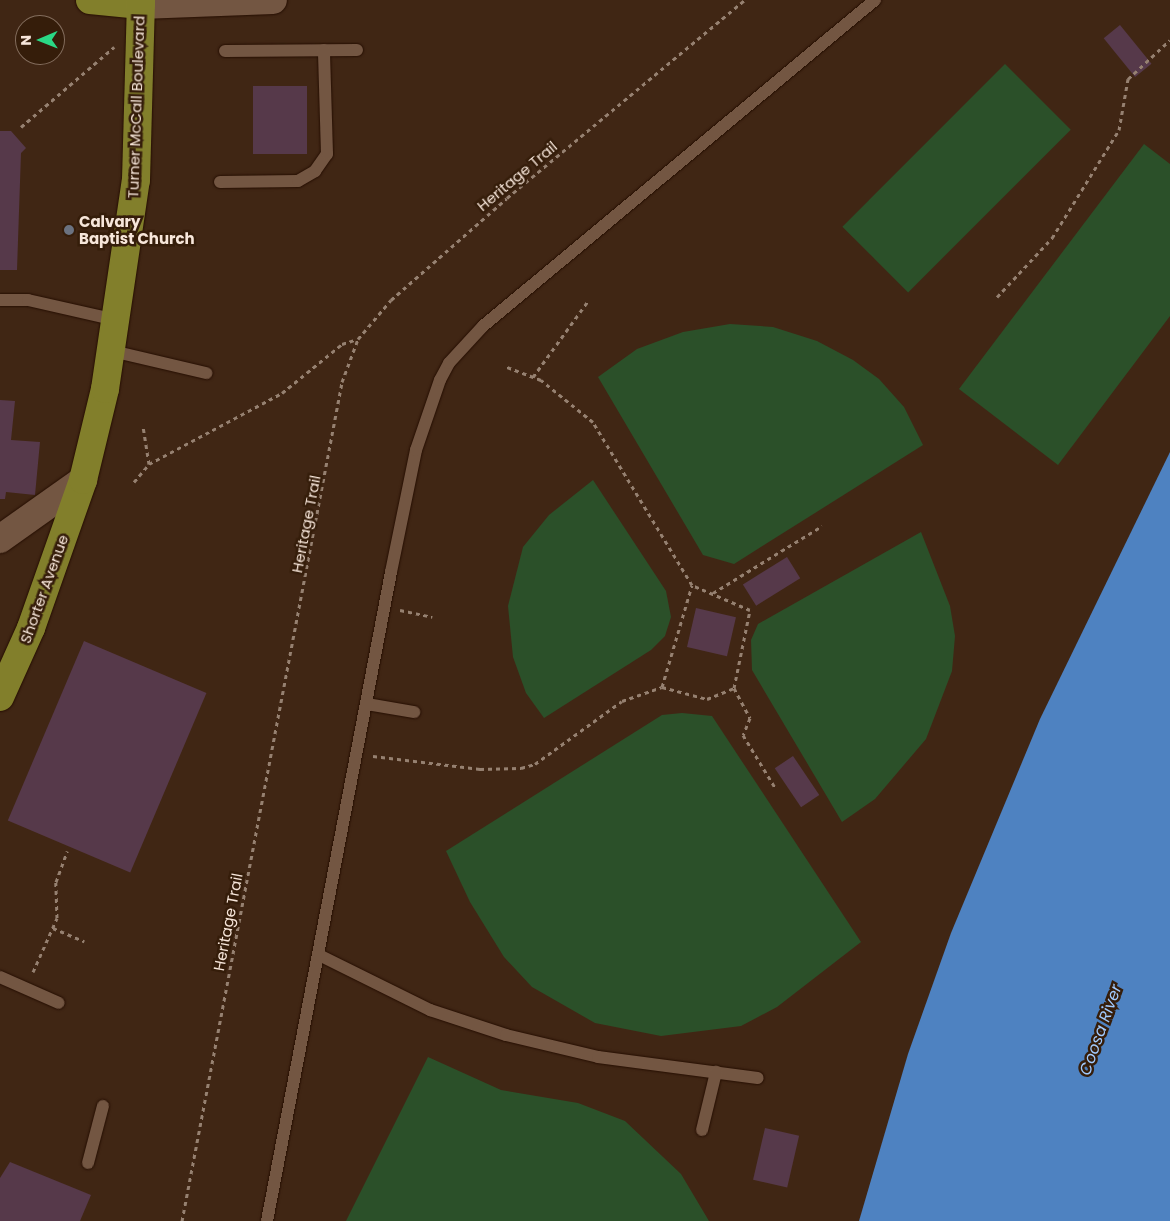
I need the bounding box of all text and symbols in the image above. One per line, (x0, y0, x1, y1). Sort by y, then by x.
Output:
north arrow (15, 15, 65, 65)
street label: Turner McCall Boulevard (124, 15, 148, 199)
text: N (16, 35, 36, 46)
street label: Heritage Trail (473, 137, 561, 215)
place label: Calvary Baptist Church (79, 212, 195, 247)
marker: Calvary Baptist Church (63, 224, 75, 236)
street label: Heritage Trail (288, 474, 324, 574)
street label: Shorter Avenue (16, 532, 72, 646)
street label: Heritage Trail (210, 872, 246, 972)
water label: Coosa River (1076, 982, 1126, 1078)

